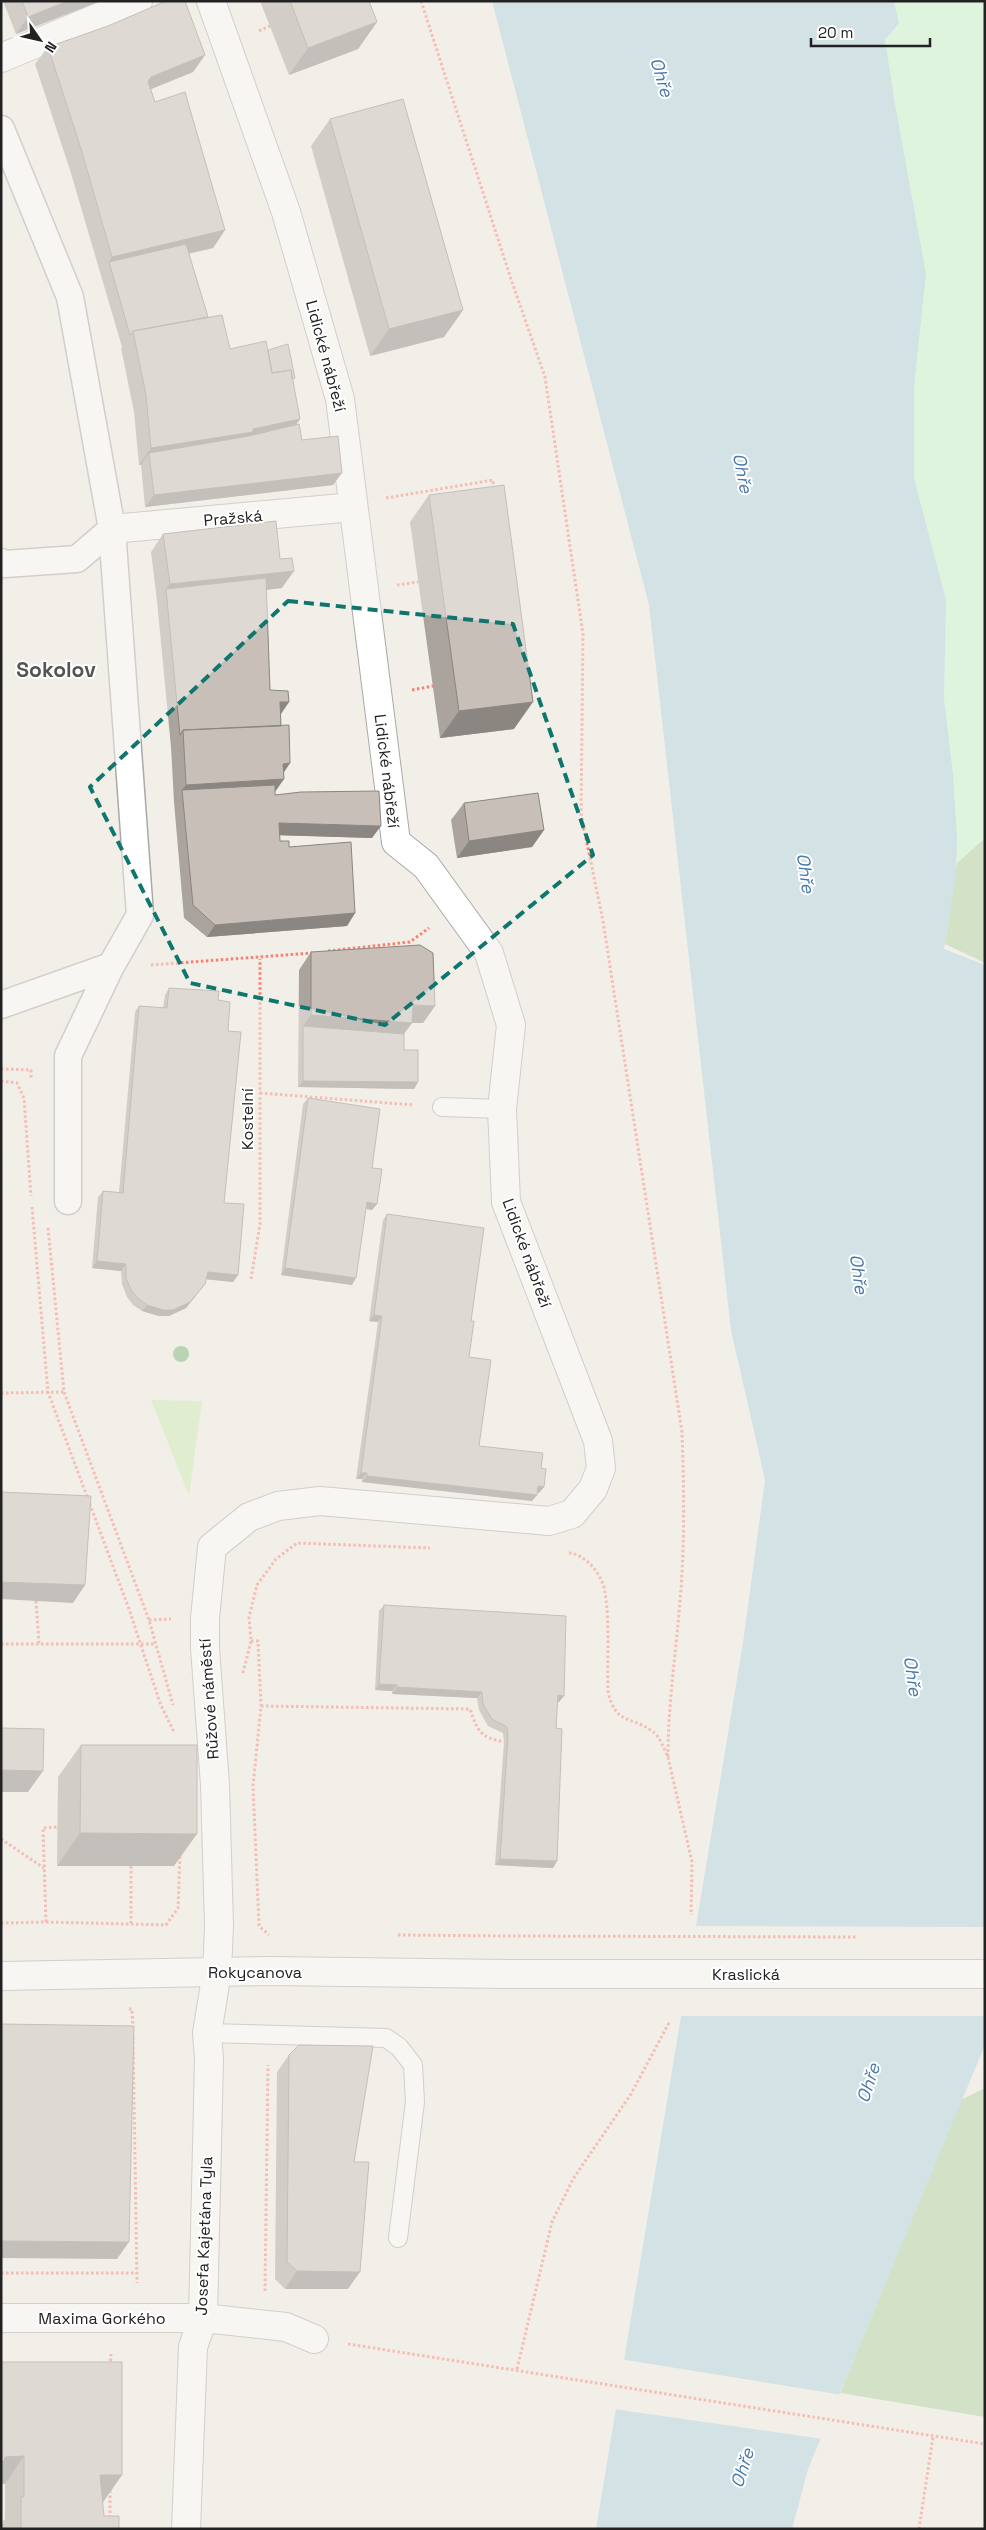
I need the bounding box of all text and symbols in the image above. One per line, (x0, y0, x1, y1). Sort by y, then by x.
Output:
north arrow (15, 15, 65, 65)
scale bar (811, 15, 930, 47)
text: 20 m (818, 23, 853, 42)
text: N (41, 38, 61, 56)
water label: Ohře (645, 54, 679, 101)
street label: Lidické nábřeží (301, 298, 351, 414)
water label: Ohře (728, 451, 758, 496)
street label: Pražská (203, 505, 263, 531)
district label: Sokolov (16, 656, 96, 683)
street label: Lidické nábřeží (370, 713, 404, 829)
water label: Ohře (792, 851, 820, 896)
street label: Kostelní (237, 1088, 258, 1150)
street label: Lidické nábřeží (498, 1196, 557, 1311)
water label: Ohře (845, 1252, 873, 1297)
street label: Růžové náměstí (194, 1638, 224, 1760)
water label: Ohře (899, 1654, 927, 1699)
street label: Rokycanova (208, 1962, 302, 1983)
street label: Kraslická (712, 1964, 780, 1985)
water label: Ohře (851, 2059, 886, 2106)
street label: Josefa Kajetána Tyla (191, 2156, 217, 2316)
street label: Maxima Gorkého (38, 2308, 166, 2329)
water label: Ohře (725, 2444, 760, 2491)

